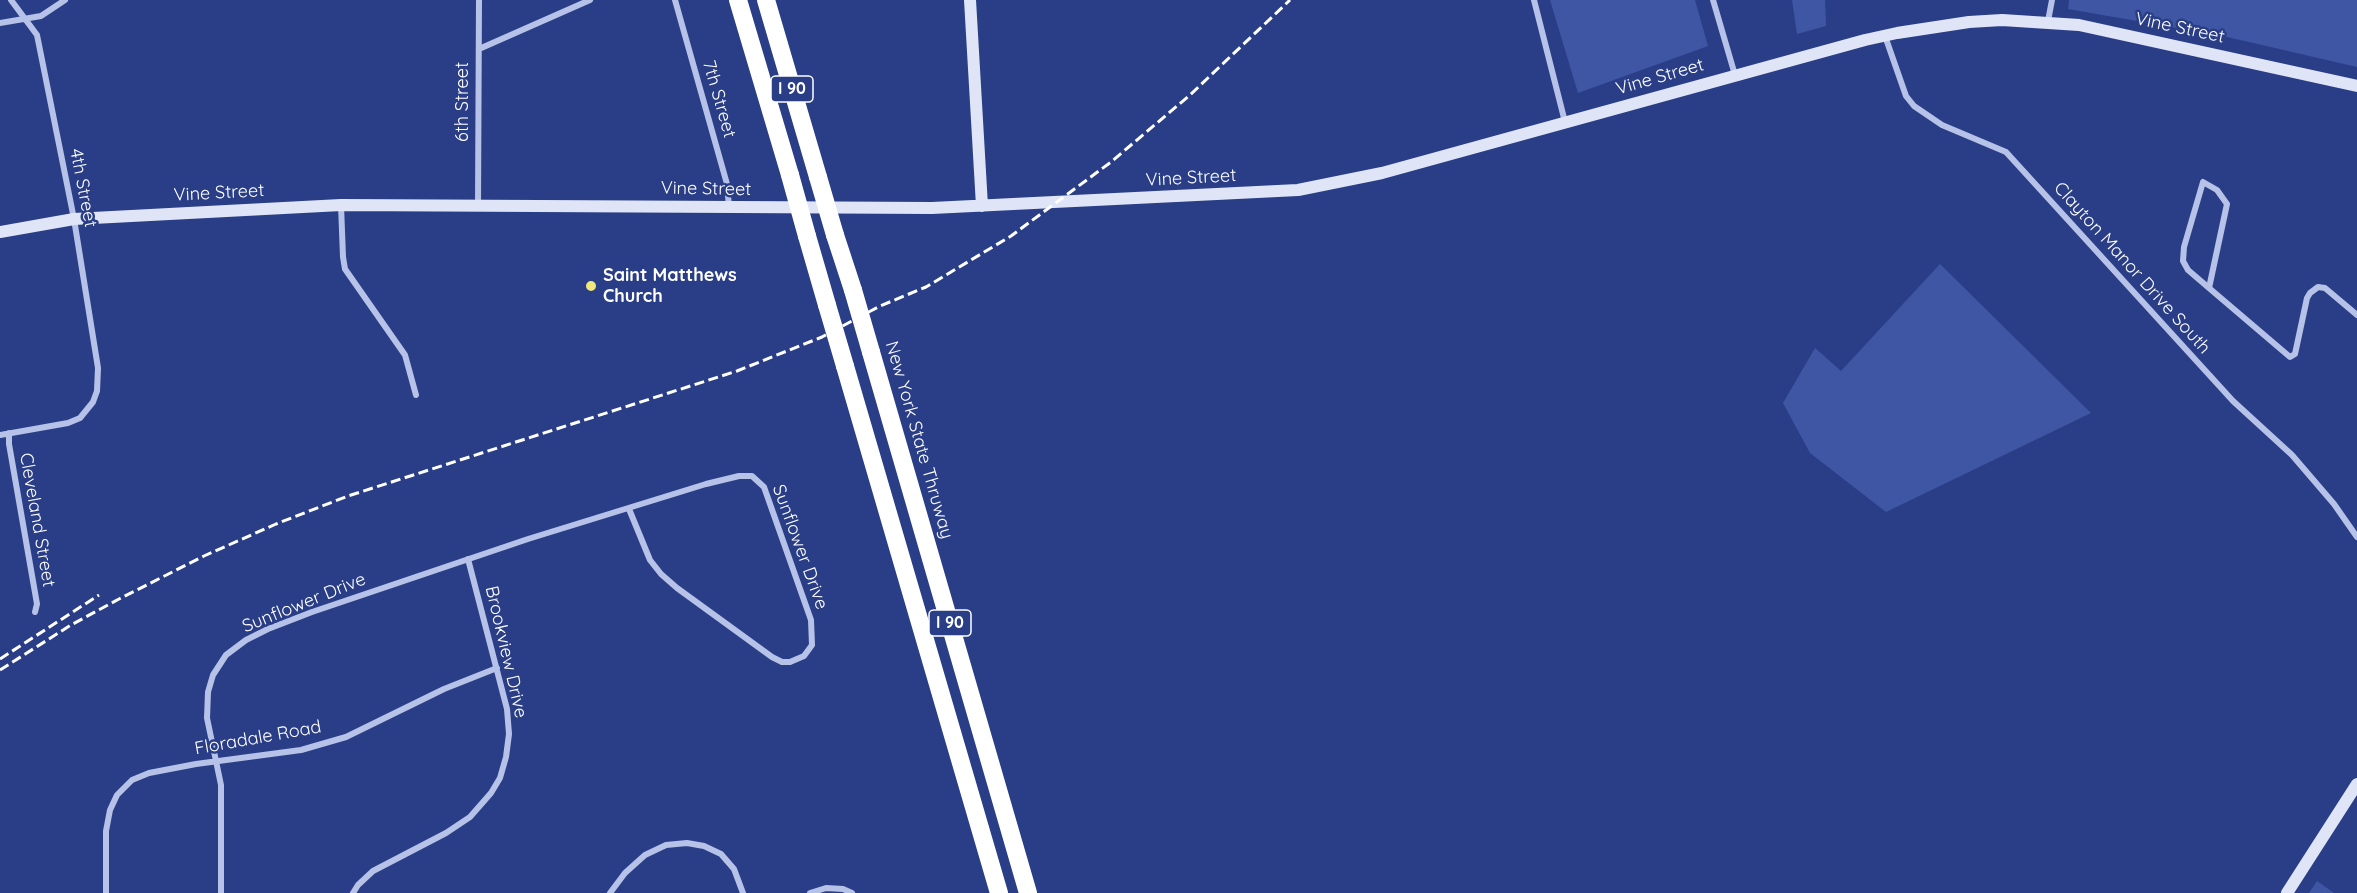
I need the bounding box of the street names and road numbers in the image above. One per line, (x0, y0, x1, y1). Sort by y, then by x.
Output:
street label: Vine Street (2133, 8, 2227, 48)
street label: Vine Street (1614, 54, 1706, 100)
street label: 7th Street (698, 58, 740, 140)
street label: 6th Street (452, 62, 474, 142)
road number: I 90 (771, 76, 813, 102)
street label: 4th Street (65, 147, 101, 229)
street label: Vine Street (1145, 165, 1237, 191)
street label: Vine Street (661, 177, 751, 201)
street label: Clayton Manor Drive South (2049, 178, 2215, 358)
street label: Vine Street (173, 180, 265, 206)
street label: New York State Thruway (880, 339, 958, 541)
street label: Cleveland Street (15, 451, 59, 589)
street label: Sunflower Drive (767, 482, 833, 612)
street label: Sunflower Drive (239, 568, 369, 638)
street label: Brookview Drive (480, 584, 532, 720)
road number: I 90 (929, 610, 971, 636)
street label: Floradale Road (193, 716, 323, 760)

